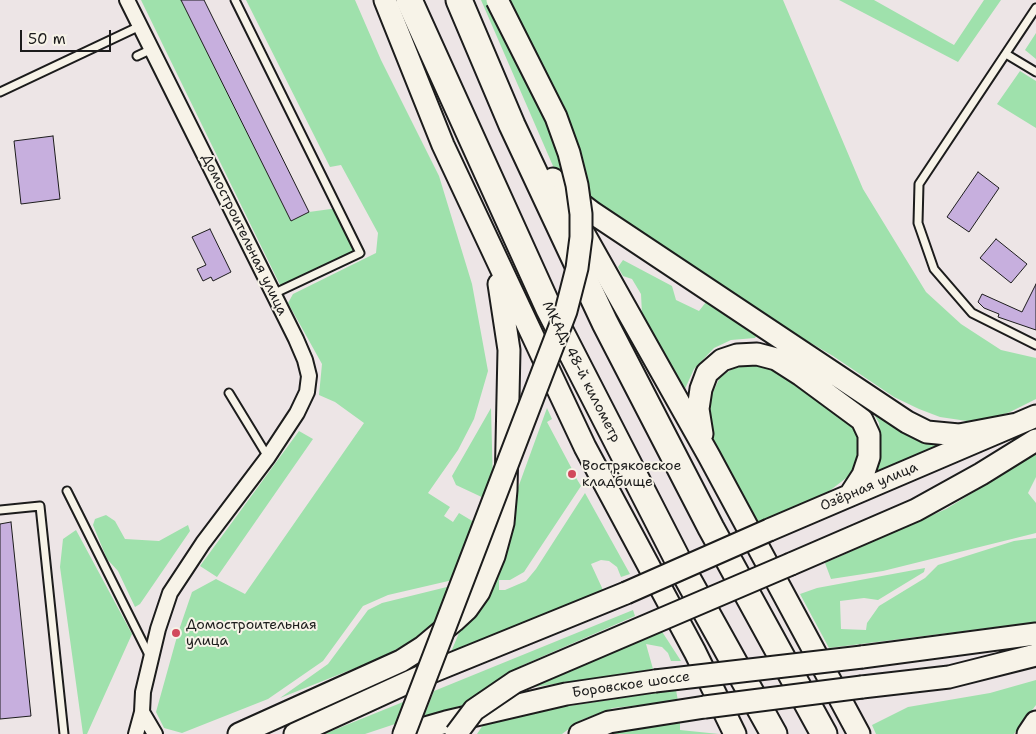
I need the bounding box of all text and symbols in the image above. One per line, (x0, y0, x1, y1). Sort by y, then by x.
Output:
scale bar (22, 20, 114, 52)
text: 50 m (28, 29, 66, 49)
street label: Домостроительная улица (198, 152, 290, 318)
street label: МКАД, 48-й километр (538, 299, 624, 445)
place label: Востряковское кладбище (582, 458, 681, 491)
street label: Озёрная улица (818, 459, 920, 515)
marker: Востряковское кладбище (566, 468, 578, 480)
place label: Домостроительная улица (186, 617, 317, 650)
marker: Домостроительная улица (170, 627, 182, 639)
street label: Боровское шоссе (571, 668, 691, 702)

